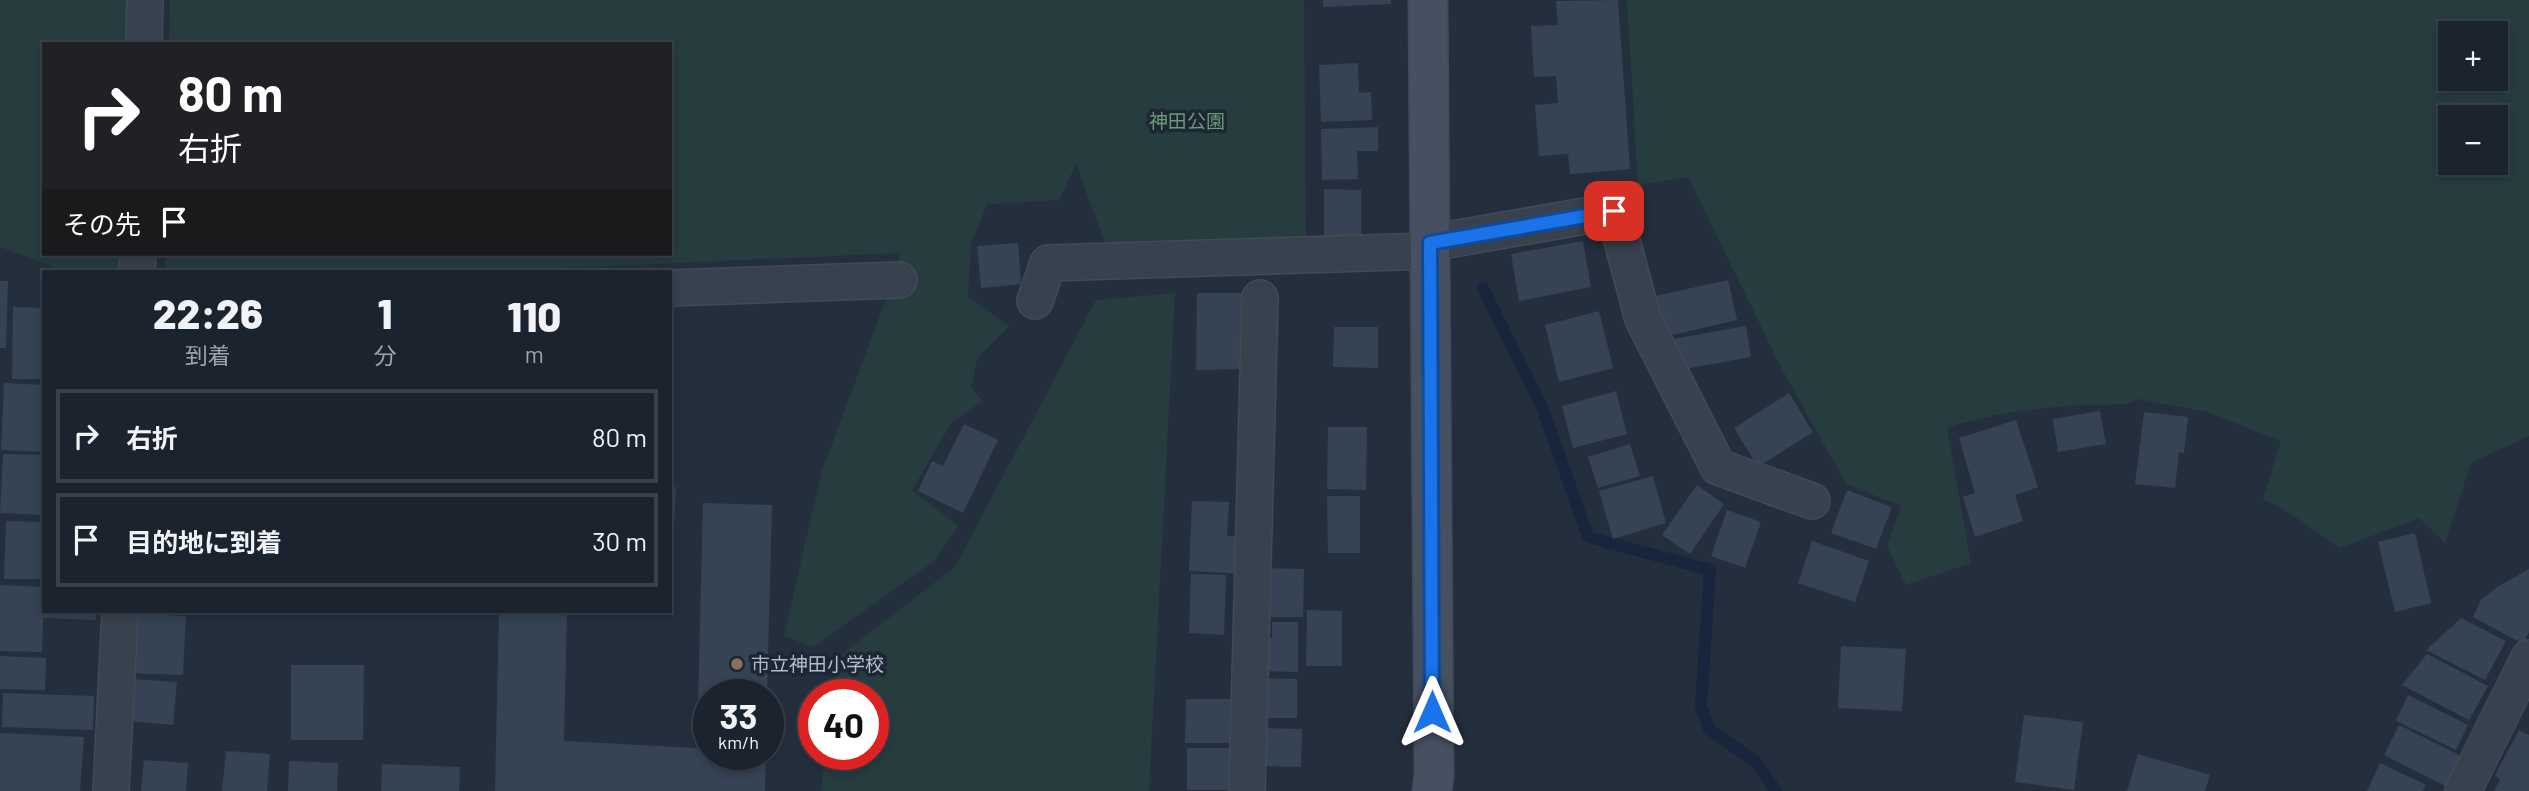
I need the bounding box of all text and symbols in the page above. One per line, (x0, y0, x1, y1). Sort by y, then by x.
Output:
map controls (2438, 21, 2508, 175)
button: + (2438, 21, 2508, 91)
text: 80 m (178, 63, 283, 122)
icon: right (63, 70, 154, 161)
button: − (2438, 105, 2508, 175)
park label: 神田公園 (1149, 109, 1225, 132)
text: 右折 (178, 128, 242, 166)
pin (1584, 181, 1644, 241)
icon: arrive (1595, 192, 1633, 230)
icon: arrive (155, 203, 193, 241)
text: その先 (63, 208, 141, 239)
text: 22:26 (153, 287, 263, 337)
text: 1 (378, 287, 392, 337)
text: 110 (507, 290, 561, 340)
text: m (525, 340, 544, 368)
text: 到着 (185, 341, 231, 369)
text: 分 (373, 341, 396, 369)
icon: right (67, 417, 105, 455)
text: 80 m (592, 421, 647, 452)
text: 右折 (126, 422, 178, 453)
icon: arrive (67, 521, 105, 559)
text: 30 m (592, 525, 647, 556)
text: 目的地に到着 (126, 526, 282, 557)
place label: 市立神田小学校 (751, 652, 884, 675)
marker: 市立神田小学校 (729, 656, 745, 672)
position arrow (1395, 675, 1469, 749)
speed limit sign: 40 (798, 679, 889, 770)
text: 33 (720, 694, 757, 736)
text: km/h (718, 731, 759, 753)

